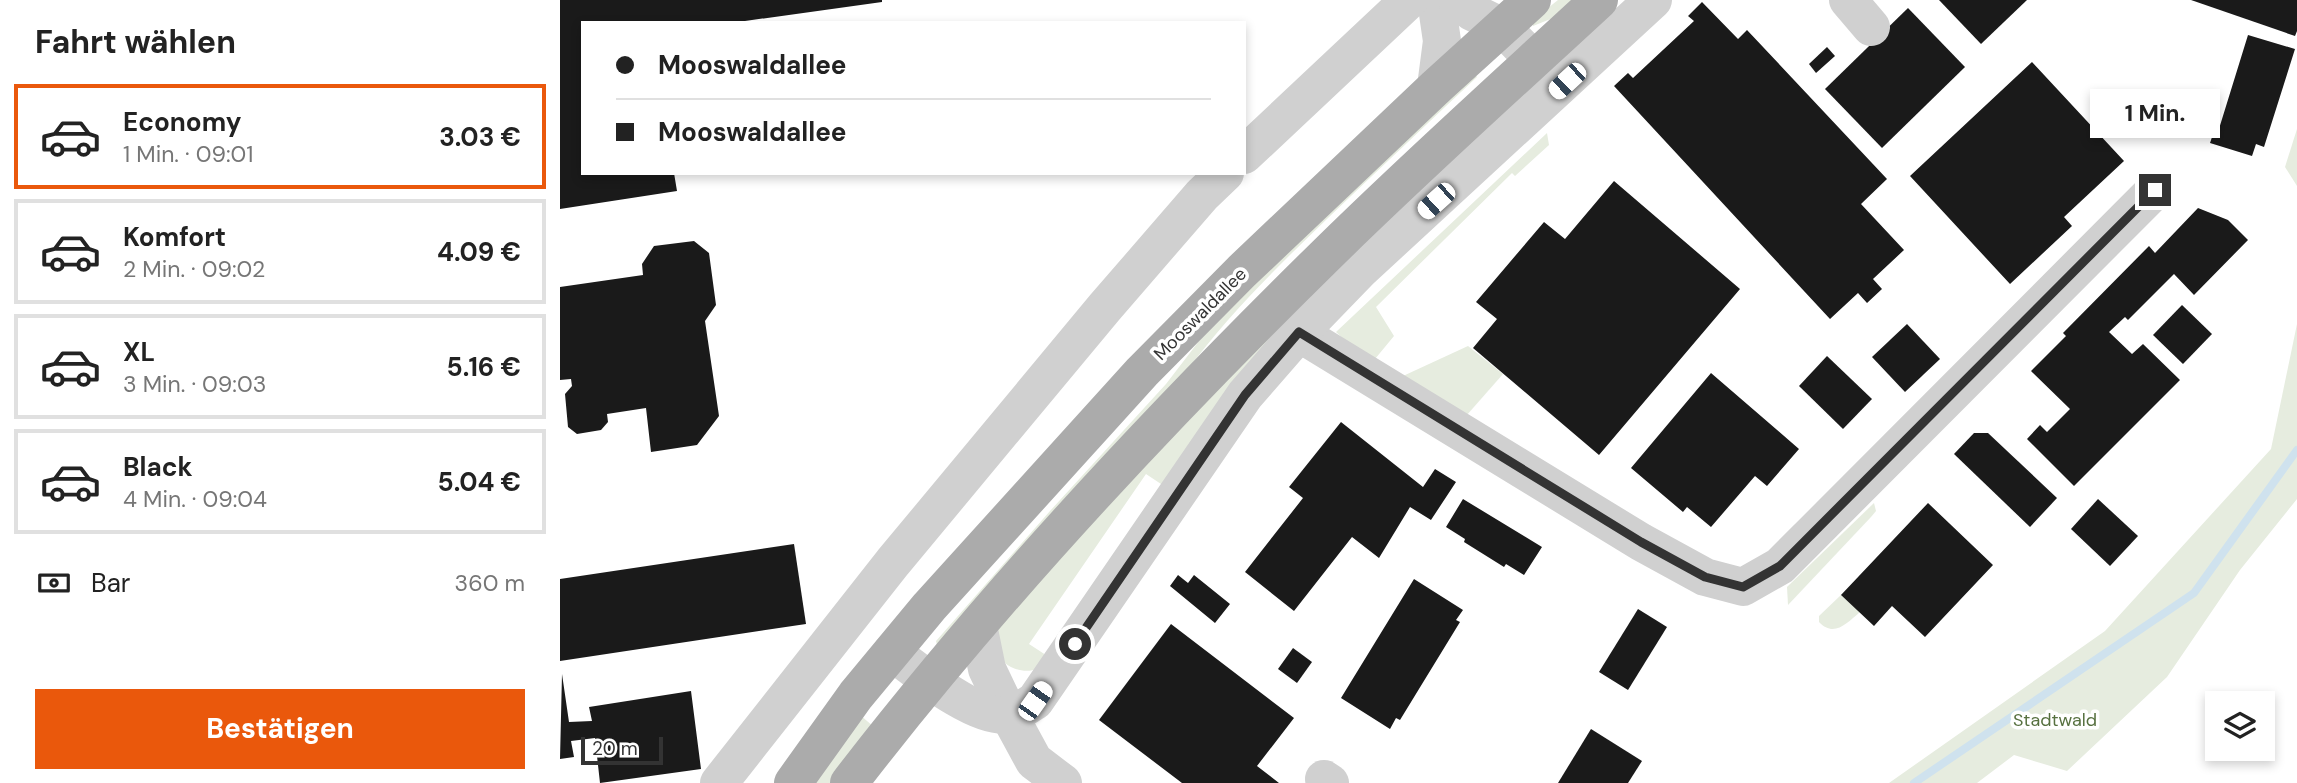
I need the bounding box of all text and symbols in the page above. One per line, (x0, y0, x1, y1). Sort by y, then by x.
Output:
text: Fahrt wählen (35, 21, 236, 63)
text: Mooswaldallee (658, 48, 846, 82)
car (1545, 59, 1590, 103)
callout: 1 Min. (2090, 88, 2220, 138)
text: 1 Min. (2125, 98, 2185, 128)
icon: car (39, 105, 102, 168)
text: Economy (123, 105, 241, 139)
text: Mooswaldallee (658, 115, 846, 149)
text: 3.03 € (439, 120, 521, 154)
text: 1 Min. · 09:01 (123, 139, 253, 169)
route end (2139, 174, 2171, 206)
car (1414, 179, 1459, 223)
icon: car (39, 220, 102, 283)
text: Komfort (123, 220, 226, 254)
text: 4.09 € (437, 235, 521, 269)
text: 2 Min. · 09:02 (123, 254, 265, 284)
street label: Mooswaldallee (1148, 262, 1252, 366)
icon: car (39, 335, 102, 398)
text: XL (123, 335, 155, 369)
text: 5.16 € (447, 350, 521, 384)
text: 3 Min. · 09:03 (123, 369, 266, 399)
icon: car (39, 450, 102, 513)
text: Black (123, 450, 193, 484)
text: 5.04 € (437, 465, 521, 499)
text: 4 Min. · 09:04 (123, 484, 267, 514)
icon: cash (35, 564, 73, 602)
text: Bar (91, 566, 130, 600)
text: 360 m (455, 568, 525, 598)
route start (1059, 628, 1091, 660)
car (1015, 678, 1056, 724)
button: Bestätigen (35, 689, 525, 769)
map controls (2205, 691, 2275, 761)
button: layers (2205, 691, 2275, 761)
park label: Stadtwald (2013, 708, 2097, 732)
scale bar (581, 734, 663, 766)
text: 20 m (592, 736, 638, 761)

